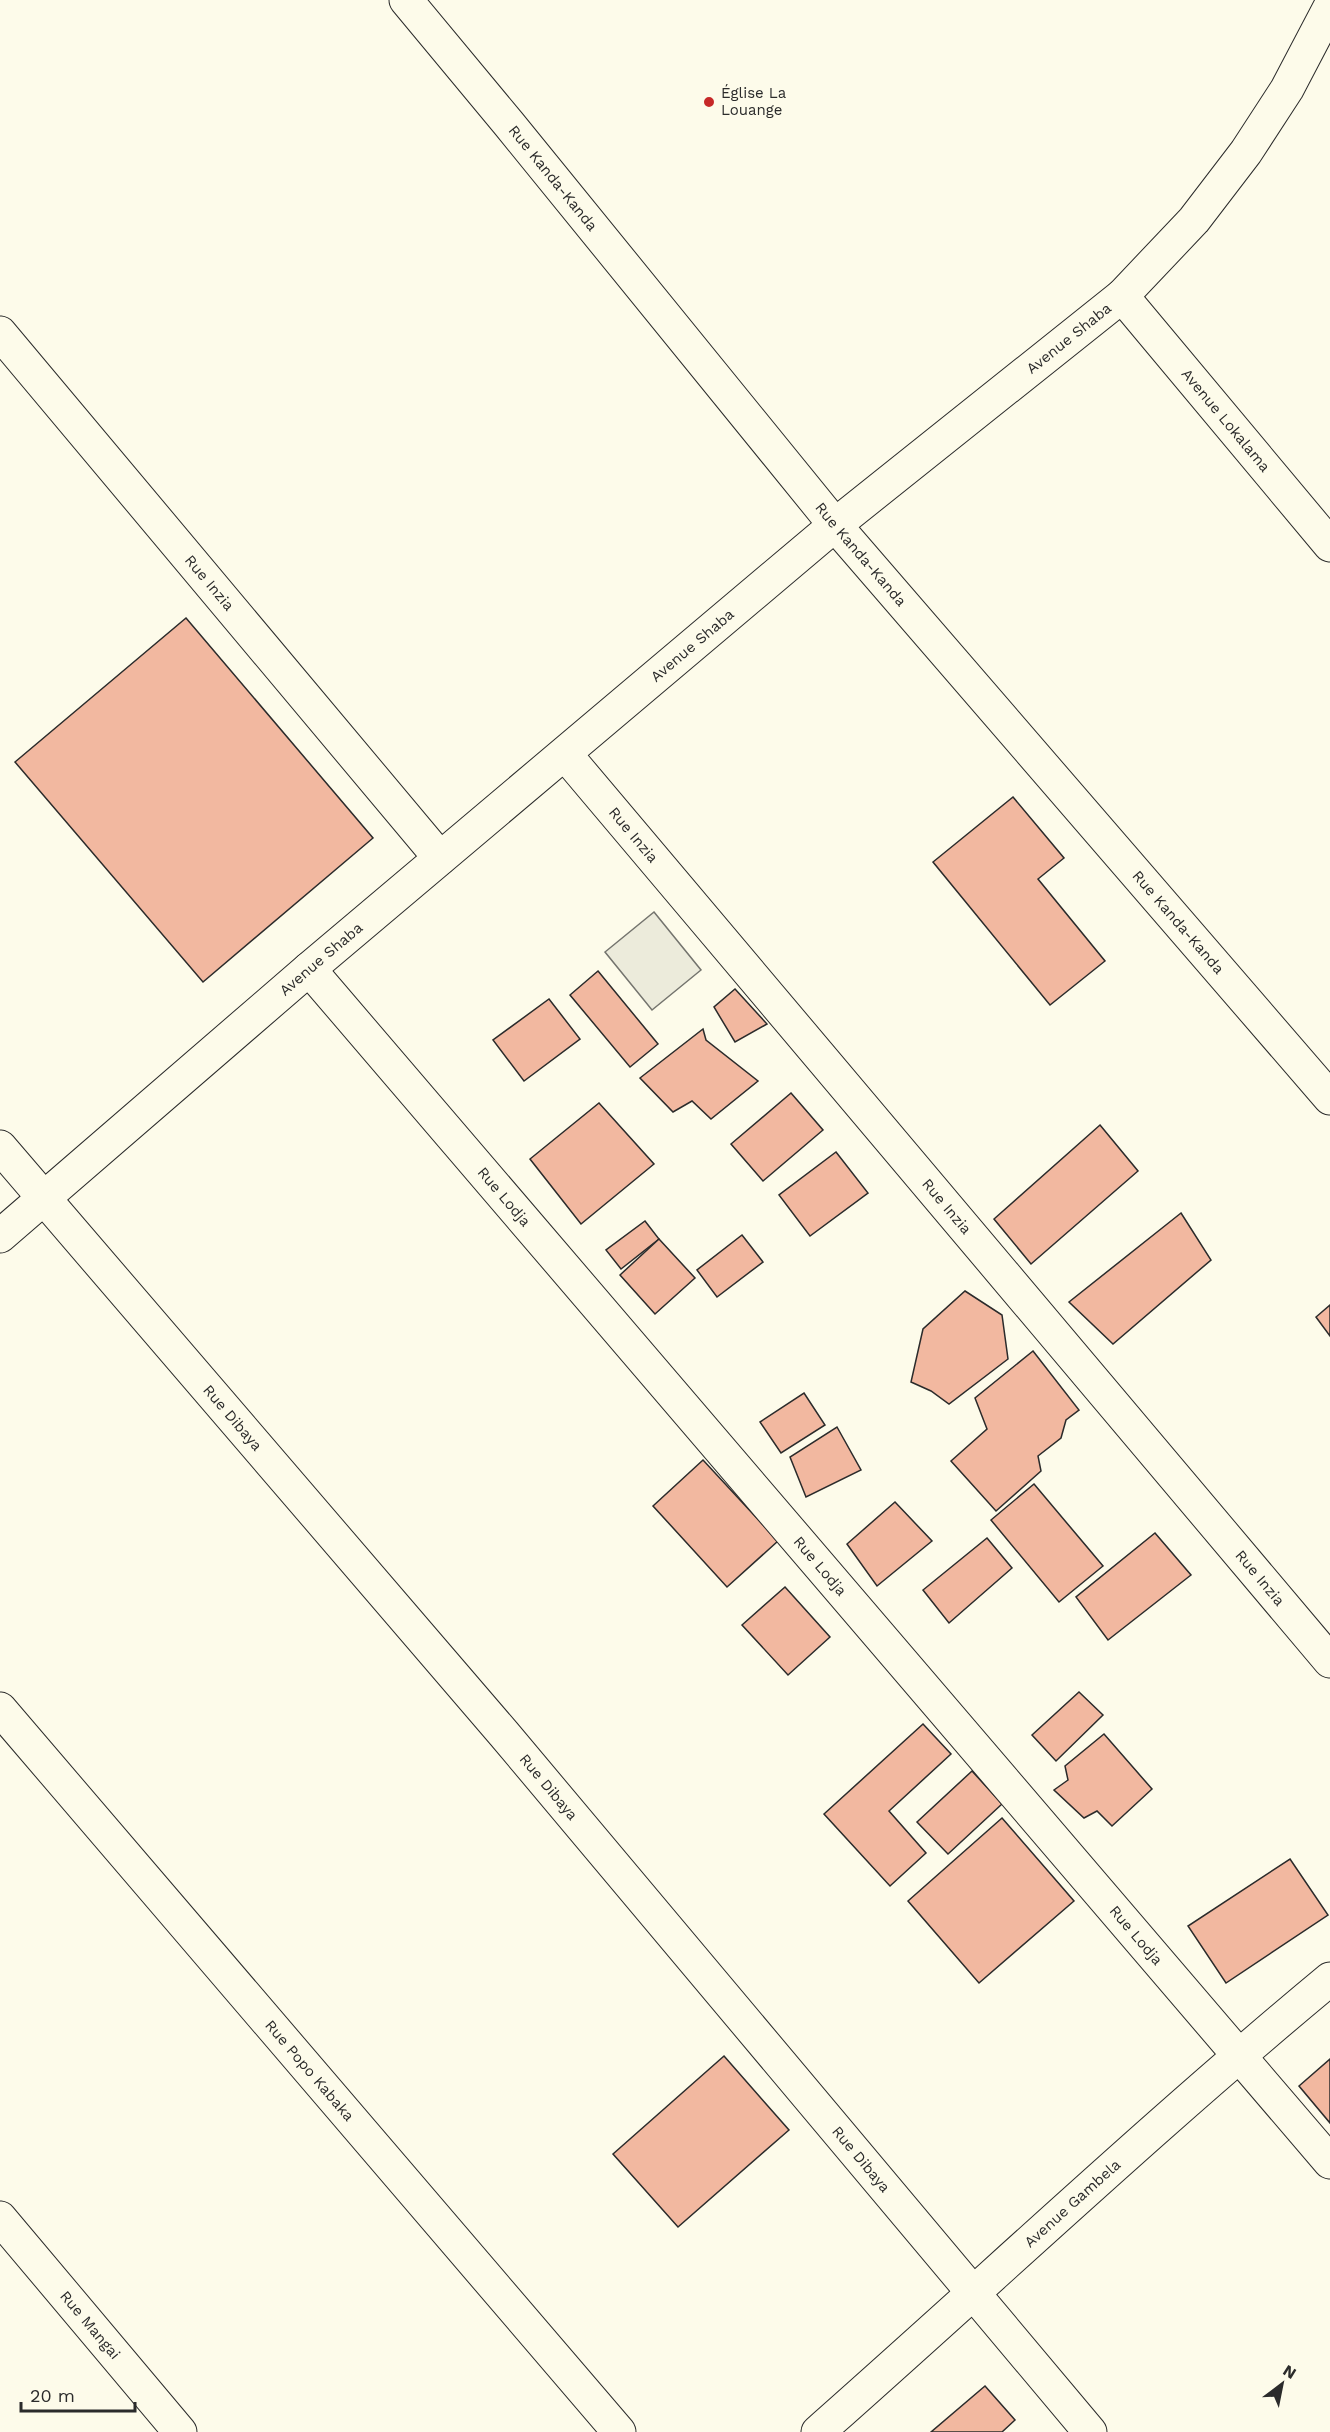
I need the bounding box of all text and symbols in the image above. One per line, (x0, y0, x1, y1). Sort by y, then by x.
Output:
place label: Église La Louange (721, 84, 787, 119)
marker: Église La Louange (702, 95, 716, 109)
street label: Rue Kanda-Kanda (505, 122, 602, 235)
street label: Avenue Shaba (1023, 299, 1115, 378)
street label: Avenue Lokalama (1178, 365, 1274, 476)
street label: Rue Kanda-Kanda (811, 499, 910, 610)
street label: Rue Inzia (181, 551, 238, 615)
street label: Avenue Shaba (647, 605, 738, 686)
street label: Rue Inzia (605, 804, 662, 867)
street label: Rue Kanda-Kanda (1129, 867, 1228, 978)
street label: Avenue Shaba (276, 918, 367, 999)
street label: Rue Lodja (474, 1164, 535, 1231)
street label: Rue Inzia (918, 1175, 975, 1238)
street label: Rue Dibaya (199, 1381, 266, 1455)
street label: Rue Lodja (790, 1533, 851, 1600)
street label: Rue Inzia (1232, 1547, 1289, 1610)
street label: Rue Dibaya (516, 1750, 582, 1824)
street label: Rue Lodja (1106, 1902, 1167, 1969)
street label: Rue Popo Kabaka (261, 2016, 358, 2125)
street label: Rue Dibaya (828, 2122, 894, 2197)
street label: Avenue Gambela (1021, 2155, 1125, 2251)
street label: Rue Mangai (56, 2287, 124, 2363)
north arrow (1252, 2354, 1312, 2414)
text: N (1280, 2361, 1300, 2383)
scale bar (21, 2375, 135, 2413)
text: 20 m (30, 2385, 75, 2406)

